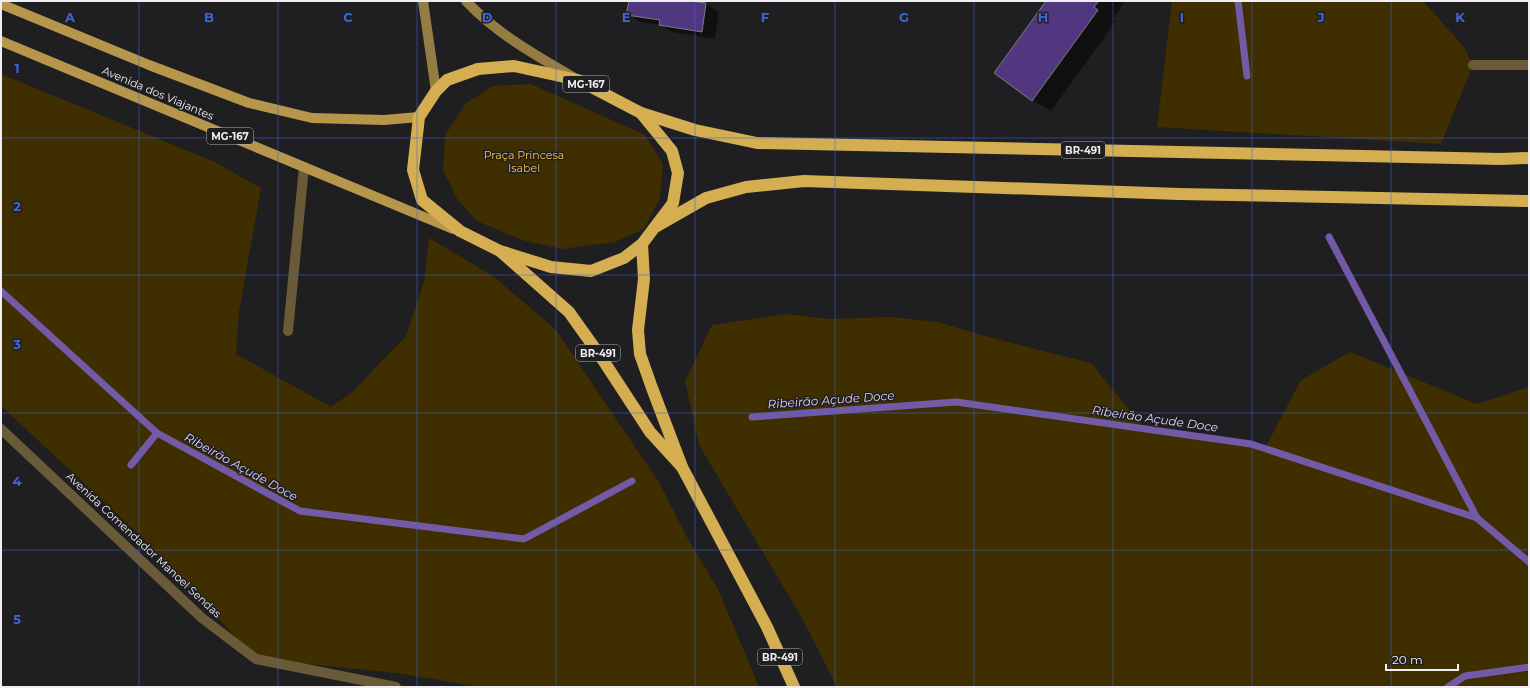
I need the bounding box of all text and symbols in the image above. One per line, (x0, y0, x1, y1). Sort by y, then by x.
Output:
text: A (64, 9, 76, 25)
text: B (204, 9, 214, 25)
text: C (343, 9, 353, 25)
text: D (482, 9, 493, 25)
text: E (622, 9, 631, 25)
text: F (761, 9, 769, 25)
text: G (899, 9, 909, 25)
text: H (1038, 9, 1048, 25)
text: I (1180, 9, 1184, 25)
text: J (1316, 9, 1325, 25)
text: K (1455, 9, 1465, 25)
text: 1 (14, 60, 20, 76)
street label: Avenida dos Viajantes (100, 63, 217, 123)
road number: MG-167 (563, 76, 609, 92)
road number: MG-167 (207, 128, 253, 144)
road number: BR-491 (1061, 142, 1105, 158)
park label: Praça Princesa Isabel (484, 148, 564, 175)
text: 2 (13, 198, 21, 214)
text: 3 (12, 336, 21, 352)
road number: BR-491 (576, 345, 620, 361)
water label: Ribeirão Açude Doce (767, 388, 895, 411)
water label: Ribeirão Açude Doce (1091, 402, 1219, 435)
water label: Ribeirão Açude Doce (182, 429, 301, 504)
street label: Avenida Comendador Manoel Sendas (64, 469, 225, 621)
text: 4 (13, 473, 22, 489)
text: 5 (13, 611, 21, 627)
scale bar (1386, 646, 1458, 672)
road number: BR-491 (758, 649, 802, 665)
text: 20 m (1392, 652, 1423, 667)

